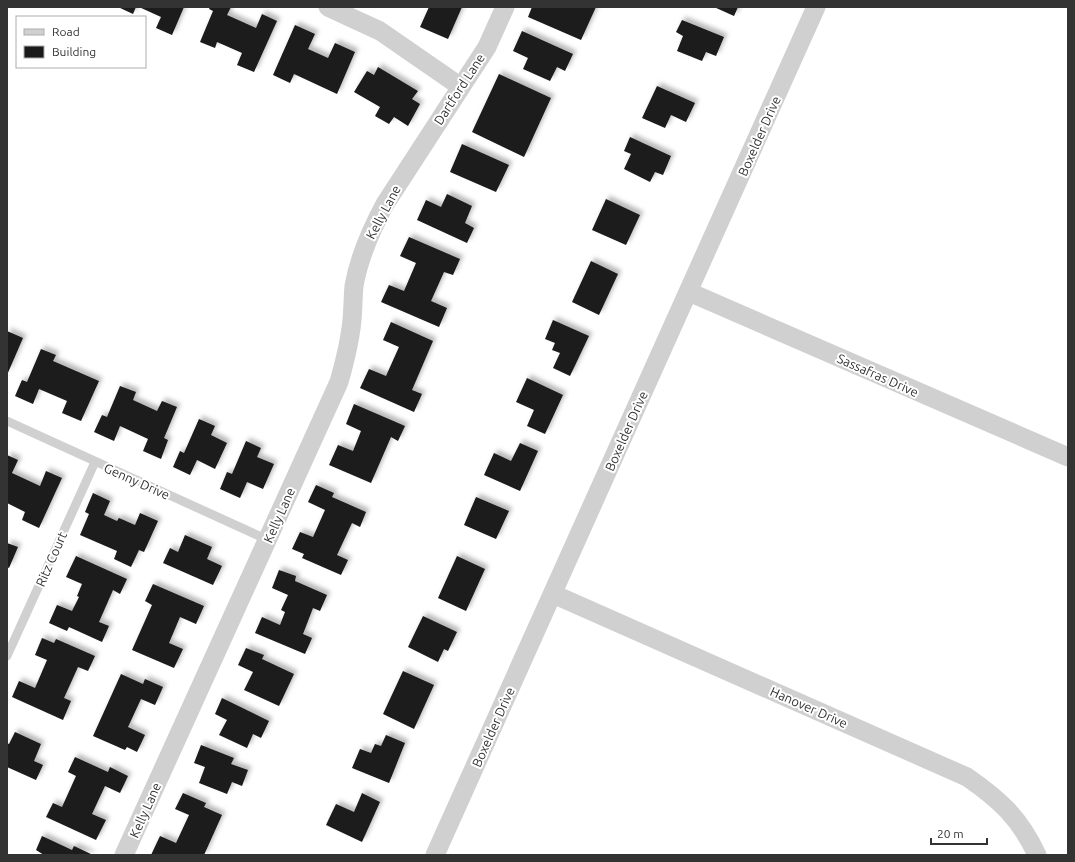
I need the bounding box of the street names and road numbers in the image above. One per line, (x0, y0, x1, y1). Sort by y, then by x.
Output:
street label: Dartford Lane (431, 51, 487, 127)
street label: Boxelder Drive (735, 94, 783, 178)
street label: Kelly Lane (363, 183, 403, 241)
street label: Sassafras Drive (835, 351, 921, 399)
street label: Boxelder Drive (602, 389, 650, 473)
street label: Genny Drive (102, 460, 172, 502)
street label: Kelly Lane (261, 485, 297, 545)
street label: Ritz Court (33, 529, 69, 589)
street label: Hanover Drive (768, 684, 850, 730)
street label: Boxelder Drive (469, 685, 517, 769)
street label: Kelly Lane (127, 780, 163, 840)

